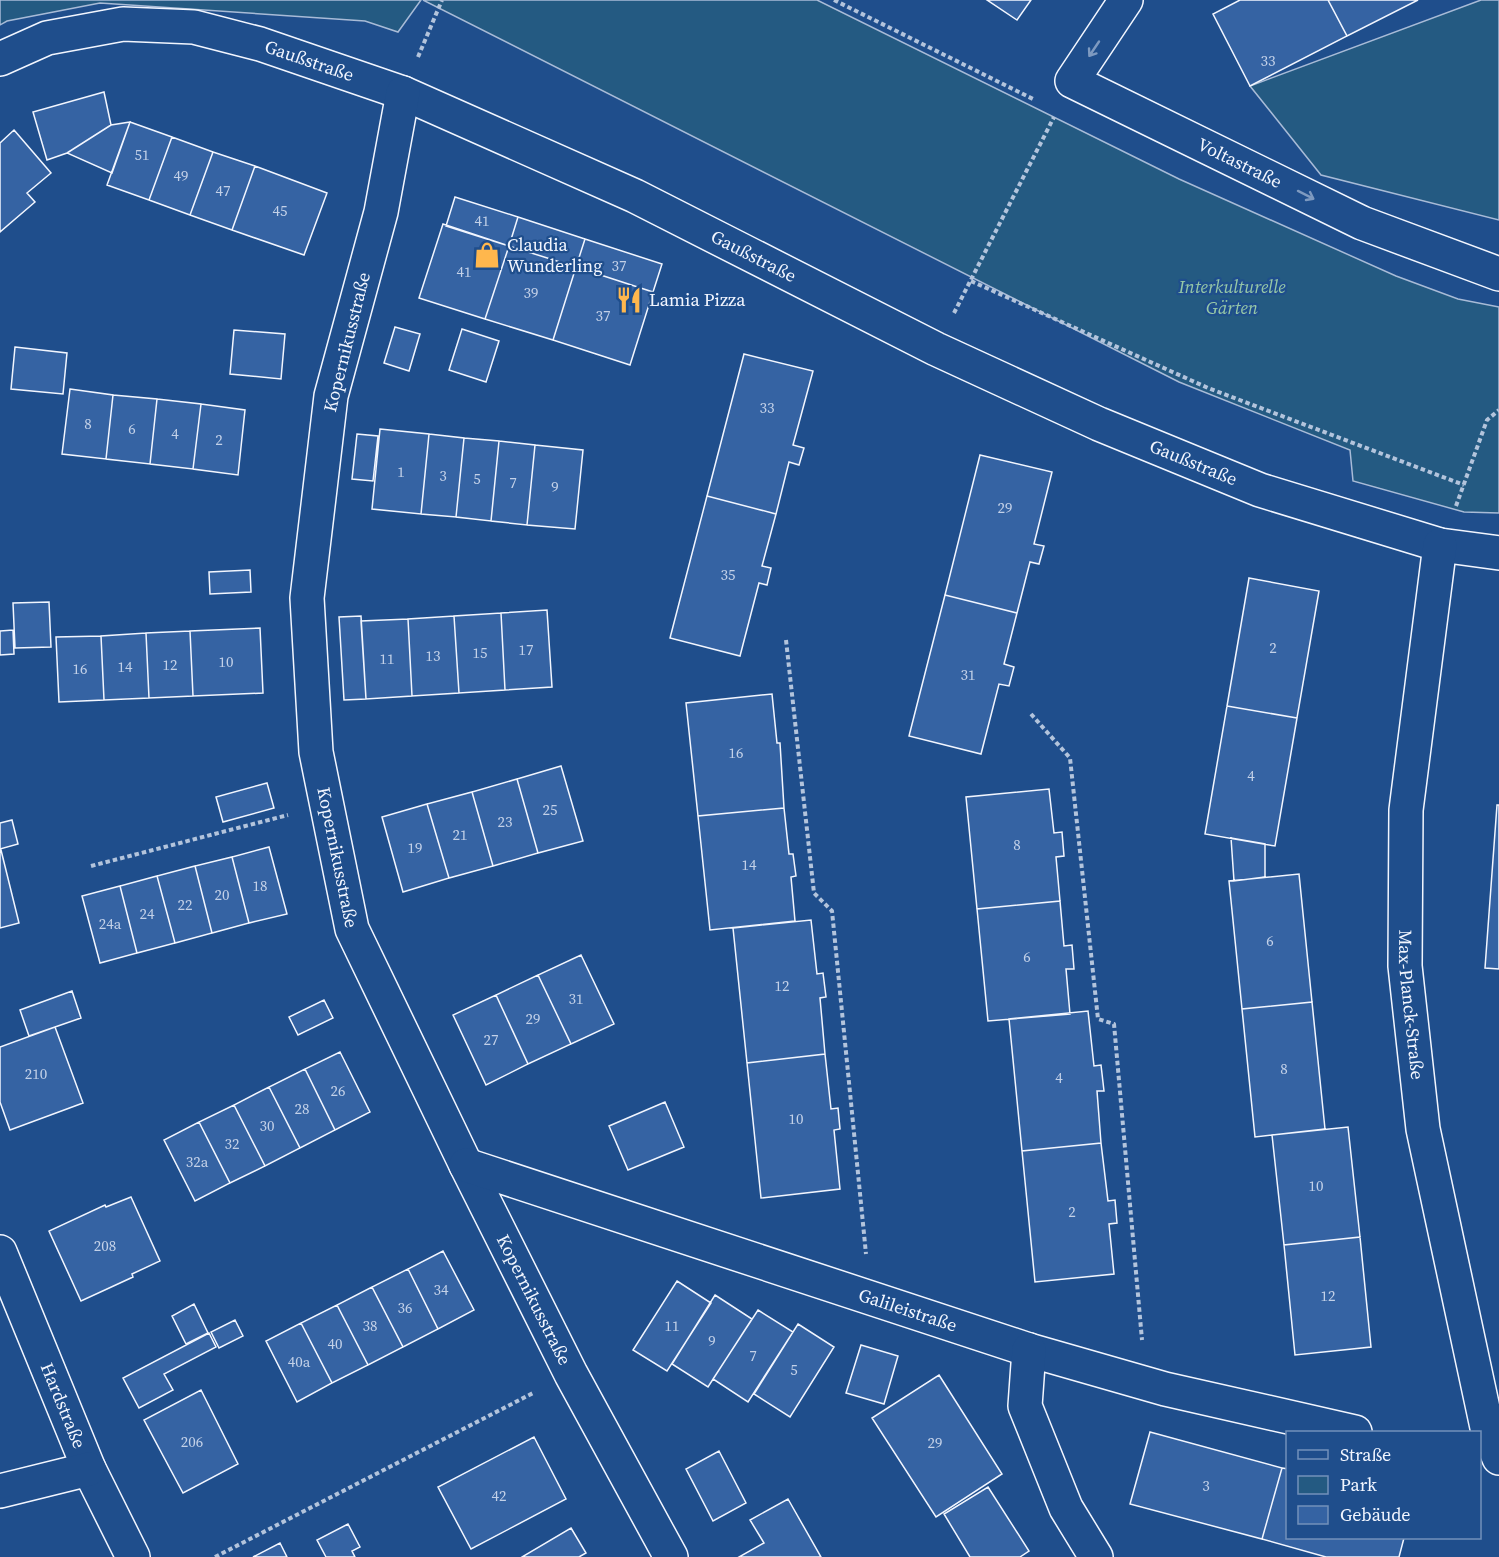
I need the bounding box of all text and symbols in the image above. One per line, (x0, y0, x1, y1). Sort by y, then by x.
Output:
street label: Gaußstraße (261, 34, 357, 87)
one-way arrow (1088, 40, 1100, 56)
house number: 33 (1260, 50, 1276, 71)
street label: Voltastraße (1193, 131, 1286, 194)
house number: 51 (134, 144, 150, 165)
house number: 49 (173, 165, 189, 186)
house number: 47 (215, 180, 231, 201)
one-way arrow (1297, 189, 1314, 201)
house number: 45 (272, 200, 288, 221)
house number: 41 (474, 210, 490, 231)
street label: Gaußstraße (707, 224, 801, 288)
place label: Claudia Wunderling (507, 232, 603, 278)
shop icon: Claudia Wunderling (472, 240, 502, 270)
house number: 37 (611, 255, 627, 276)
house number: 41 (456, 261, 472, 282)
street label: Kopernikusstraße (317, 269, 376, 414)
park label: Interkulturelle Gärten (1178, 274, 1286, 320)
house number: 39 (523, 282, 539, 303)
restaurant icon: Lamia Pizza (614, 285, 644, 315)
place label: Lamia Pizza (649, 287, 746, 312)
house number: 37 (595, 305, 611, 326)
house number: 33 (759, 397, 775, 418)
house number: 8 (84, 413, 92, 434)
house number: 6 (128, 418, 136, 439)
house number: 4 (171, 423, 179, 444)
house number: 2 (215, 429, 223, 450)
street label: Gaußstraße (1146, 433, 1241, 491)
house number: 1 (397, 461, 405, 482)
house number: 3 (439, 465, 447, 486)
house number: 5 (473, 468, 481, 489)
house number: 7 (509, 472, 517, 493)
house number: 9 (551, 476, 559, 497)
house number: 29 (997, 497, 1013, 518)
house number: 35 (720, 564, 736, 585)
house number: 2 (1269, 637, 1277, 658)
house number: 17 (518, 639, 534, 660)
house number: 15 (472, 642, 488, 663)
house number: 13 (425, 645, 441, 666)
house number: 11 (379, 648, 395, 669)
house number: 10 (218, 651, 234, 672)
house number: 12 (162, 654, 178, 675)
house number: 14 (117, 656, 133, 677)
house number: 16 (72, 658, 88, 679)
house number: 31 (960, 664, 976, 685)
house number: 16 (728, 742, 744, 763)
house number: 4 (1247, 765, 1255, 786)
street label: Kopernikusstraße (311, 785, 364, 930)
house number: 25 (542, 799, 558, 820)
house number: 23 (497, 811, 513, 832)
house number: 21 (452, 824, 468, 845)
house number: 8 (1013, 834, 1021, 855)
house number: 19 (407, 837, 423, 858)
house number: 14 (741, 854, 757, 875)
house number: 18 (252, 875, 268, 896)
house number: 20 (214, 884, 230, 905)
house number: 22 (177, 894, 193, 915)
house number: 24 (139, 903, 155, 924)
house number: 24a (99, 913, 122, 934)
street label: Max-Planck-Straße (1393, 929, 1430, 1081)
house number: 6 (1266, 930, 1274, 951)
house number: 6 (1023, 946, 1031, 967)
house number: 12 (774, 975, 790, 996)
house number: 31 (568, 988, 584, 1009)
house number: 29 (525, 1008, 541, 1029)
house number: 27 (483, 1029, 499, 1050)
house number: 8 (1280, 1058, 1288, 1079)
house number: 210 (25, 1063, 47, 1084)
house number: 4 (1055, 1067, 1063, 1088)
house number: 26 (330, 1080, 346, 1101)
house number: 28 (294, 1098, 310, 1119)
house number: 10 (788, 1108, 804, 1129)
house number: 30 (259, 1115, 275, 1136)
house number: 32 (224, 1133, 240, 1154)
house number: 32a (186, 1151, 209, 1172)
house number: 10 (1308, 1175, 1324, 1196)
house number: 2 (1068, 1201, 1076, 1222)
street label: Kopernikusstraße (491, 1230, 578, 1369)
house number: 208 (94, 1235, 116, 1256)
house number: 34 (433, 1279, 449, 1300)
street label: Galileistraße (855, 1282, 960, 1338)
house number: 12 (1320, 1285, 1336, 1306)
house number: 36 (397, 1297, 413, 1318)
house number: 38 (362, 1315, 378, 1336)
house number: 11 (664, 1315, 680, 1336)
house number: 9 (708, 1330, 716, 1351)
house number: 40 (327, 1333, 343, 1354)
house number: 7 (749, 1345, 757, 1366)
house number: 40a (288, 1351, 311, 1372)
street label: Hardstraße (35, 1359, 92, 1452)
house number: 5 (790, 1359, 798, 1380)
house number: 206 (181, 1431, 203, 1452)
legend (1286, 1431, 1481, 1539)
house number: 29 (927, 1432, 943, 1453)
text: Straße (1340, 1442, 1391, 1467)
text: Park (1340, 1472, 1377, 1497)
house number: 3 (1202, 1475, 1210, 1496)
house number: 42 (491, 1485, 507, 1506)
text: Gebäude (1340, 1502, 1411, 1527)

